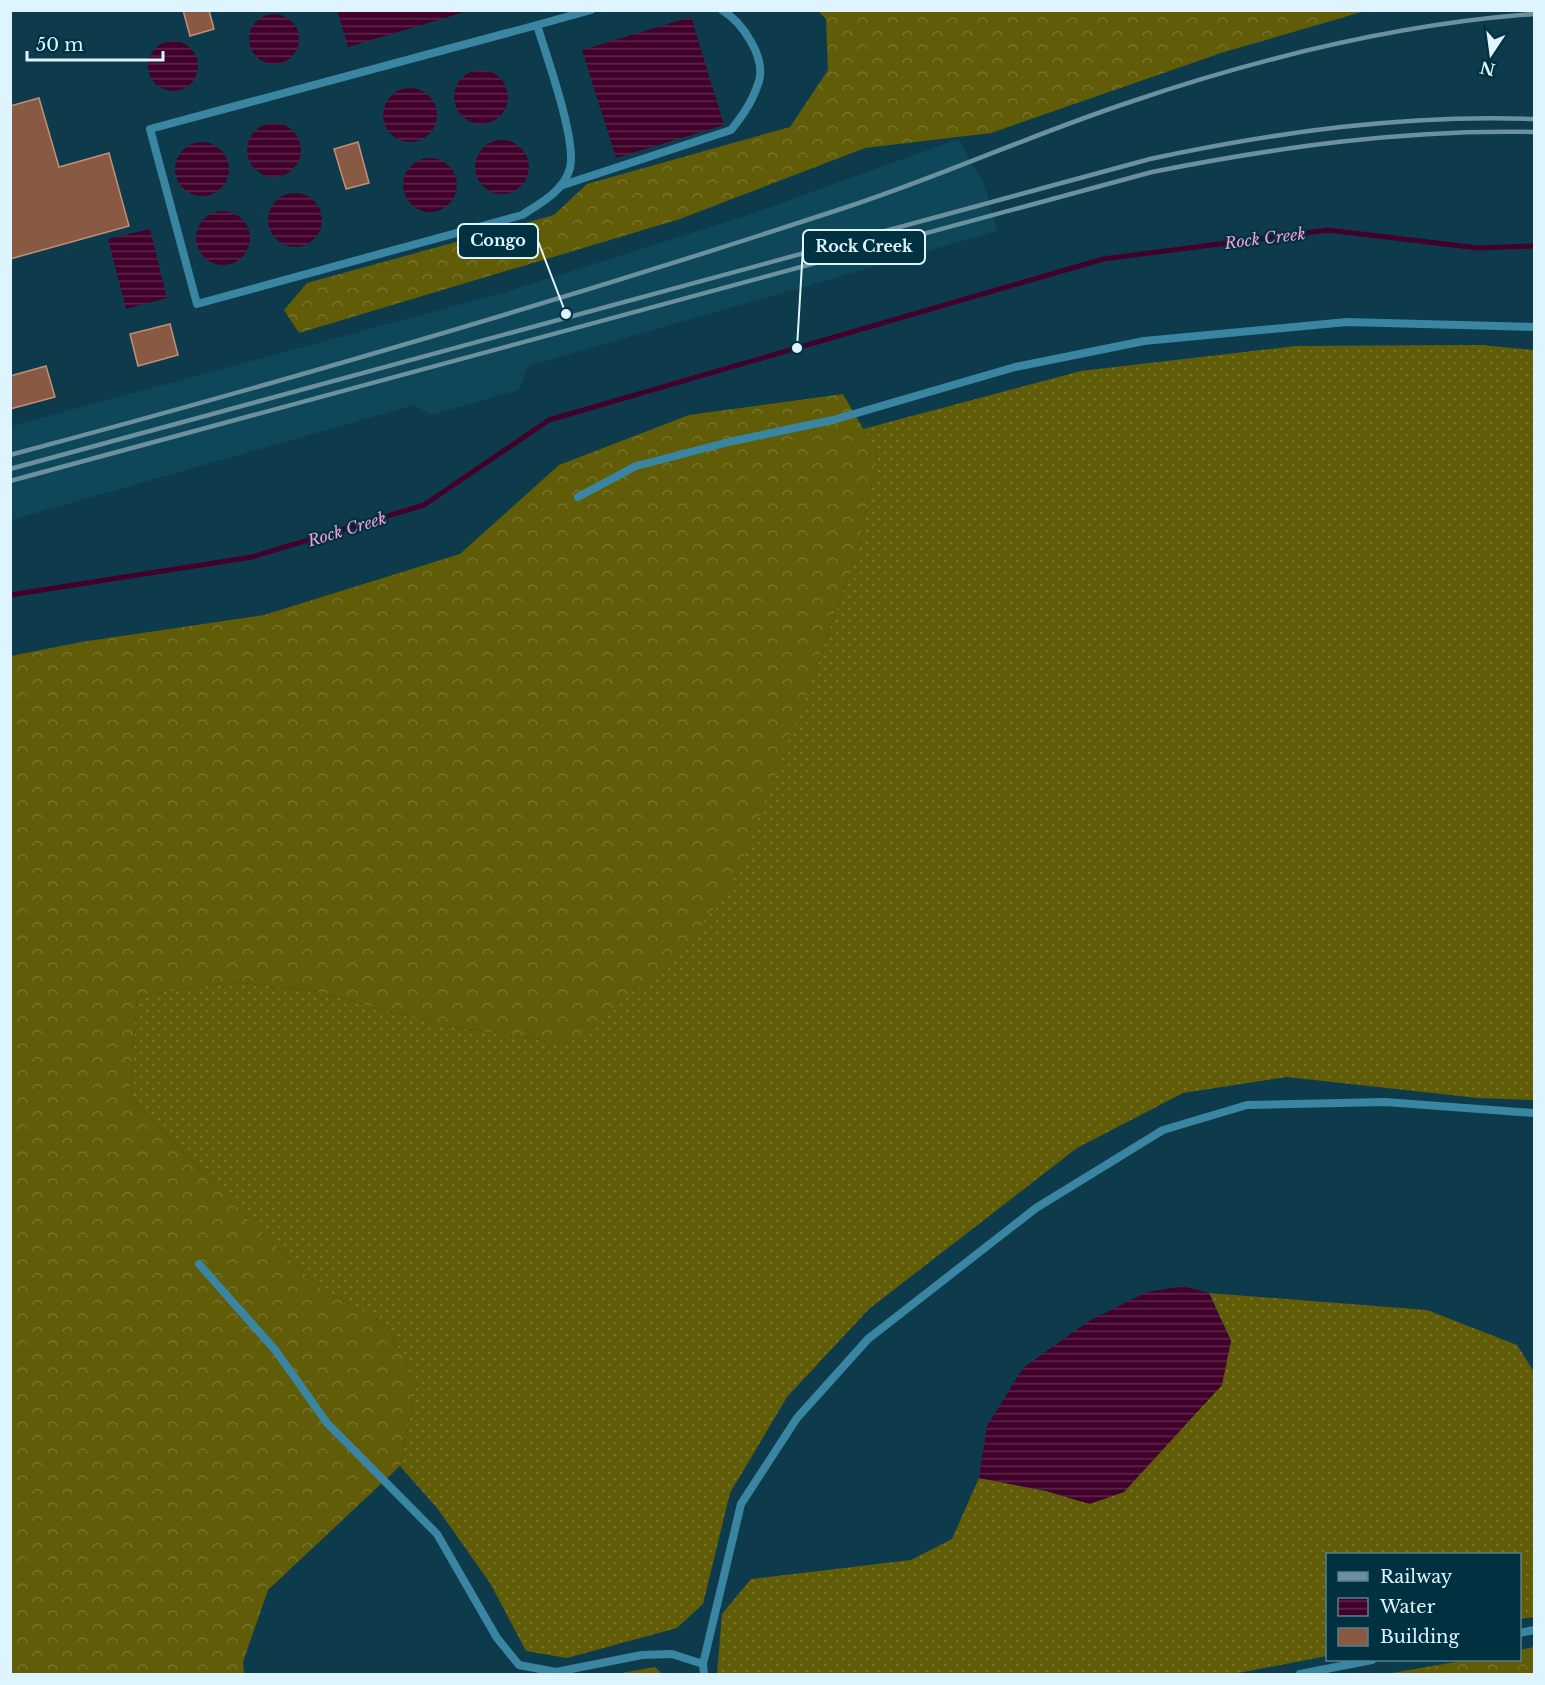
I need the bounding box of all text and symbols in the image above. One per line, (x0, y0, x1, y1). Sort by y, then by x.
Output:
scale bar (27, 24, 164, 62)
north arrow (1461, 24, 1521, 84)
text: 50 m (36, 34, 84, 56)
text: N (1478, 57, 1497, 80)
water label: Rock Creek (1222, 223, 1307, 253)
callout: Congo (458, 224, 538, 258)
text: Congo (470, 230, 526, 250)
callout: Rock Creek (803, 230, 925, 264)
text: Rock Creek (815, 236, 913, 256)
water label: Rock Creek (304, 508, 389, 551)
legend (1326, 1553, 1521, 1661)
text: Railway (1380, 1566, 1453, 1588)
text: Water (1379, 1596, 1436, 1618)
text: Building (1380, 1626, 1459, 1648)

